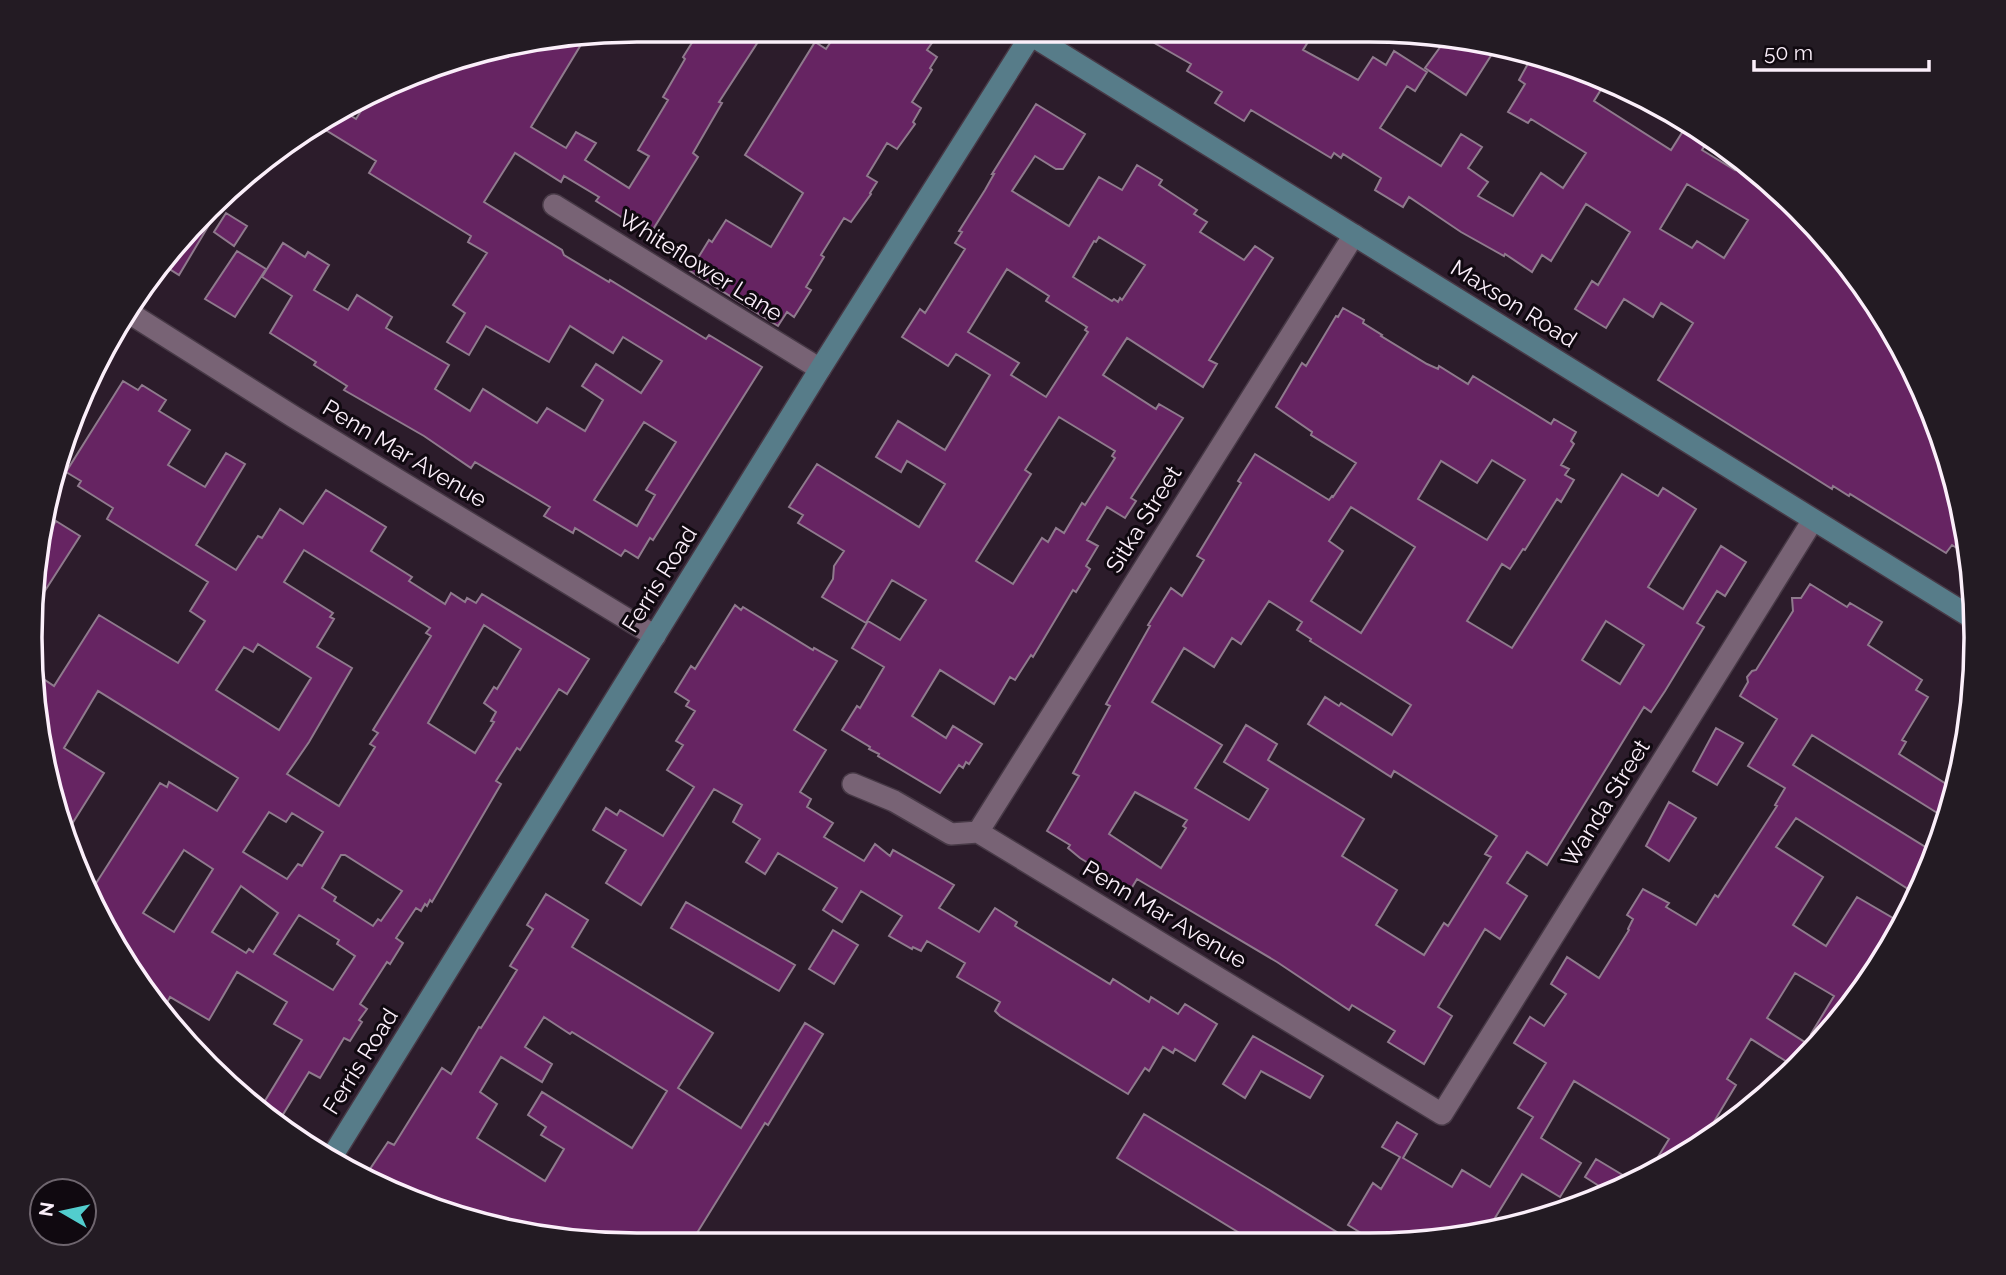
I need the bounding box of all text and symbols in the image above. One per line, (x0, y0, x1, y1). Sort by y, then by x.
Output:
scale bar (1754, 28, 1929, 72)
text: 50 m (1764, 40, 1813, 65)
street label: Whiteflower Lane (614, 204, 788, 326)
street label: Maxson Road (1446, 254, 1582, 352)
street label: Penn Mar Avenue (318, 393, 492, 513)
street label: Sitka Street (1099, 460, 1187, 577)
street label: Ferris Road (616, 521, 702, 637)
street label: Wanda Street (1555, 734, 1655, 872)
street label: Penn Mar Avenue (1078, 854, 1252, 974)
street label: Ferris Road (317, 1003, 403, 1119)
north arrow (28, 1177, 98, 1247)
text: N (34, 1200, 58, 1218)

